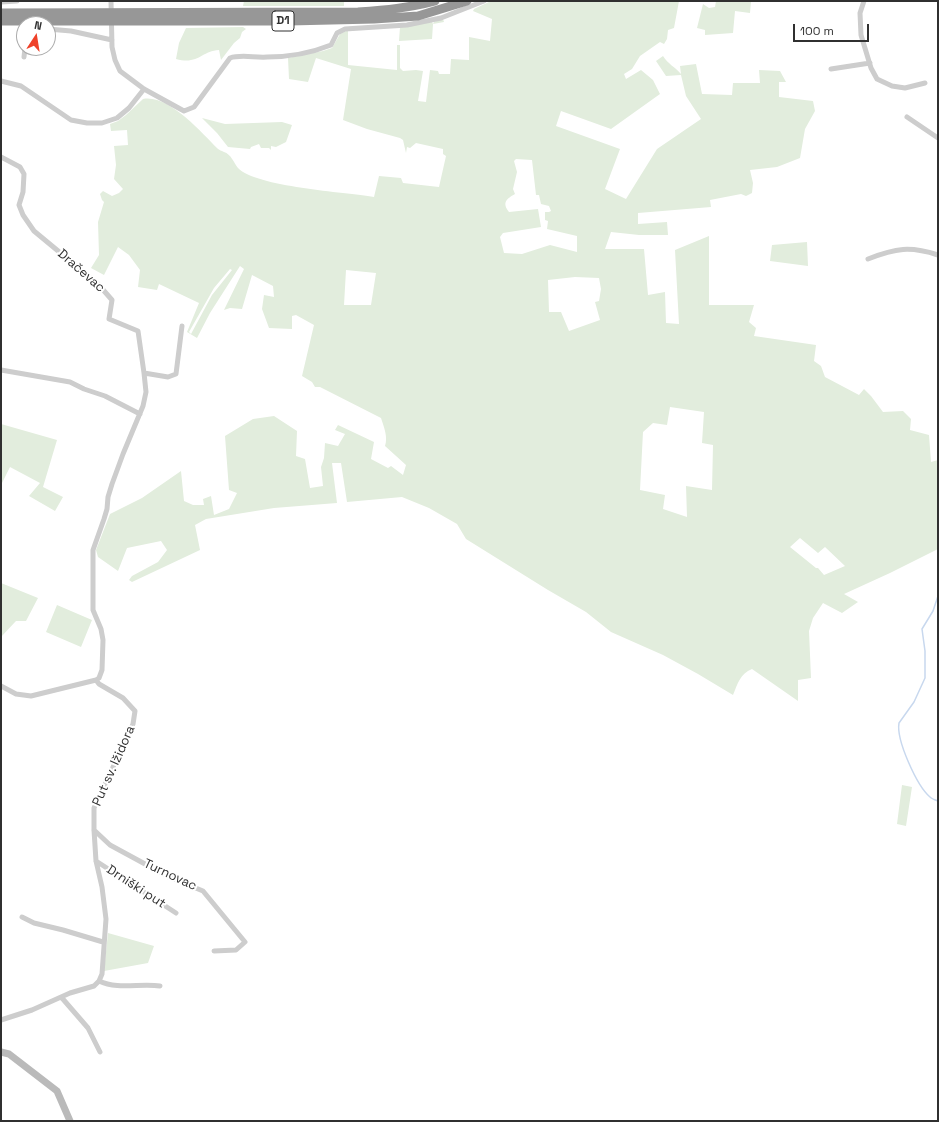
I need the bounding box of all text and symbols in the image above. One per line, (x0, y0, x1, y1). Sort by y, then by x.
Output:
road number: D1 (272, 11, 294, 31)
north arrow (16, 16, 56, 56)
scale bar (795, 16, 871, 42)
text: N (33, 18, 43, 33)
text: 100 m (800, 23, 834, 39)
street label: Dračevac (54, 246, 108, 296)
street label: Put sv. Ižidora (89, 723, 139, 809)
street label: Turnovac (141, 856, 199, 894)
street label: Drniški put (104, 862, 168, 912)

